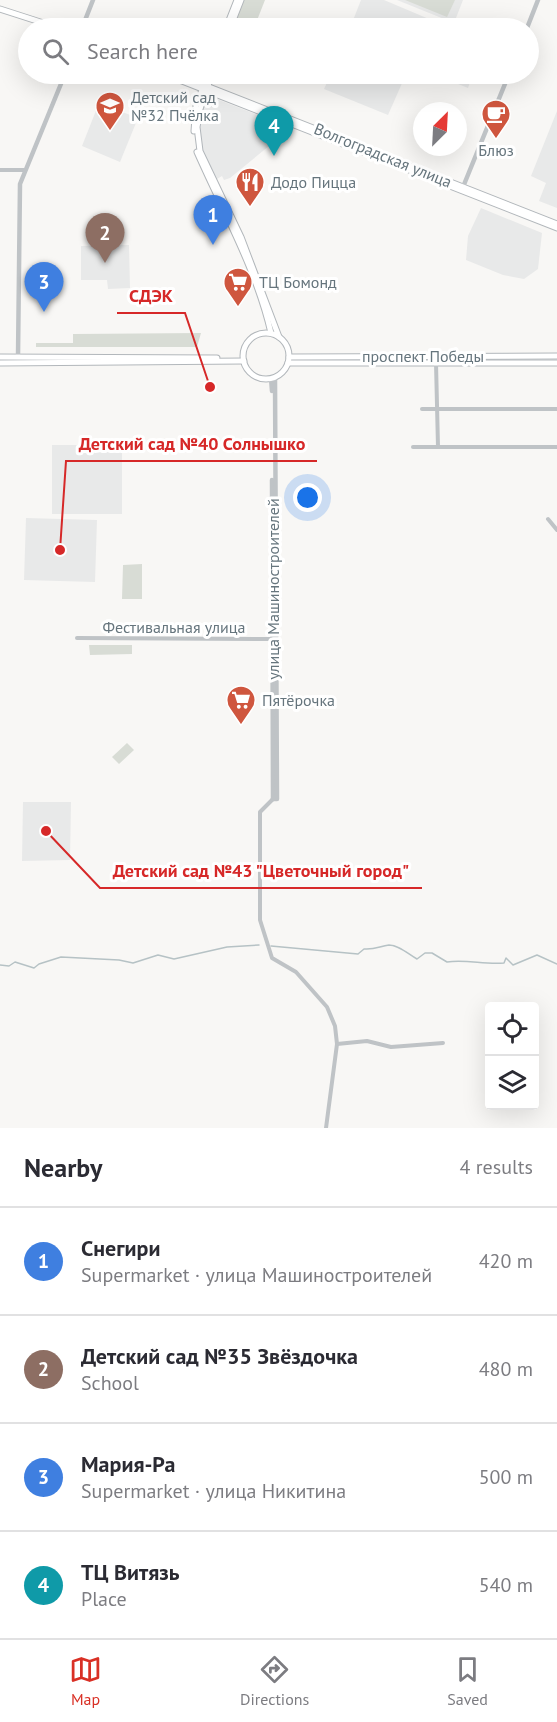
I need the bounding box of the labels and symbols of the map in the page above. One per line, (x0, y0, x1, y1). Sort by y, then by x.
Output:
place label: Детский сад №32 Пчёлка (131, 87, 219, 125)
school or university icon: Детский сад №32 Пчёлка (94, 90, 126, 132)
cafe icon: Блюз (480, 98, 512, 140)
north arrow (413, 102, 467, 156)
pin: 4 (254, 106, 294, 156)
street label: Волгоградская улица (311, 118, 455, 192)
place label: Блюз (478, 140, 514, 160)
restaurant icon: Додо Пицца (234, 166, 266, 208)
place label: Додо Пицца (271, 172, 356, 192)
pin: 1 (194, 196, 232, 245)
pin: 2 (86, 214, 124, 263)
pin: 3 (24, 262, 63, 312)
supermarket icon: ТЦ Бомонд (222, 266, 254, 308)
place label: ТЦ Бомонд (259, 272, 337, 292)
callout: СДЭК (117, 277, 185, 313)
text: СДЭК (129, 284, 173, 307)
street label: проспект Победы (362, 346, 484, 366)
callout: Детский сад №40 Солнышко (66, 425, 317, 461)
text: Детский сад №40 Солнышко (79, 432, 306, 455)
your location (293, 483, 322, 512)
street label: улица Машиностроителей (263, 498, 283, 680)
street label: Фестивальная улица (102, 617, 246, 637)
supermarket icon: Пятёрочка (225, 684, 257, 726)
place label: Пятёрочка (262, 690, 335, 710)
callout: Детский сад №43 "Цветочный город" (100, 852, 422, 888)
text: Детский сад №43 "Цветочный город" (113, 859, 409, 882)

